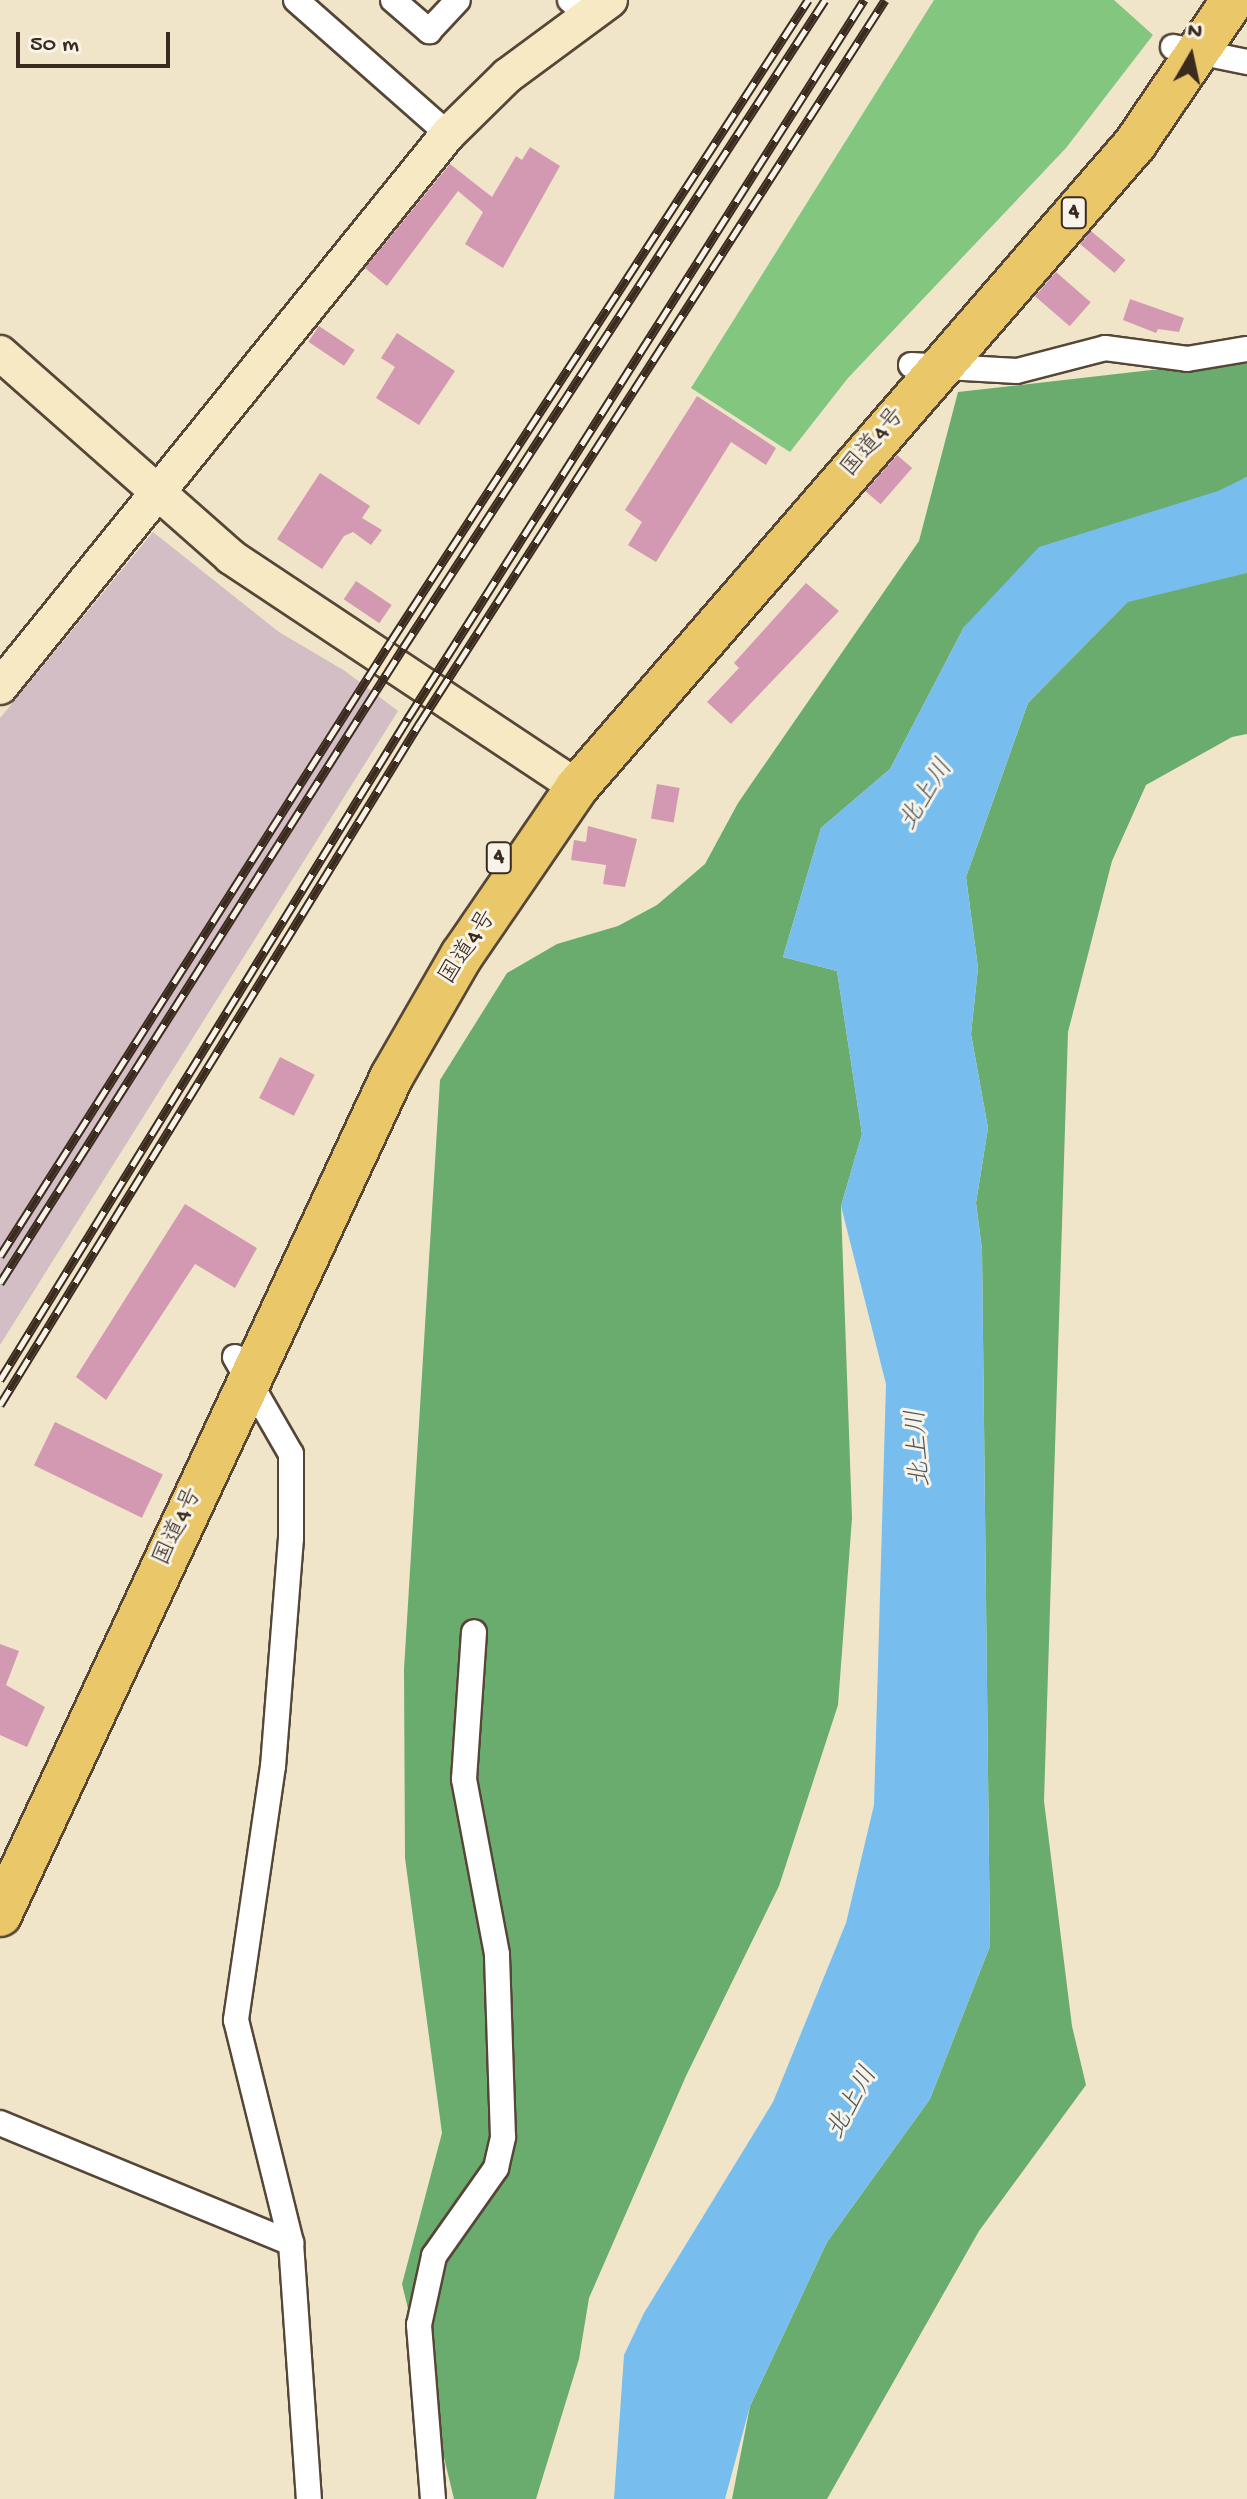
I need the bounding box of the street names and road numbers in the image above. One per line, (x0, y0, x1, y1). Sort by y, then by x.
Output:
road number: 4 (1060, 195, 1088, 231)
street label: 国道4号 (836, 402, 912, 484)
road number: 4 (485, 840, 513, 876)
street label: 国道4号 (434, 905, 504, 991)
street label: 国道4号 (148, 1483, 210, 1571)

